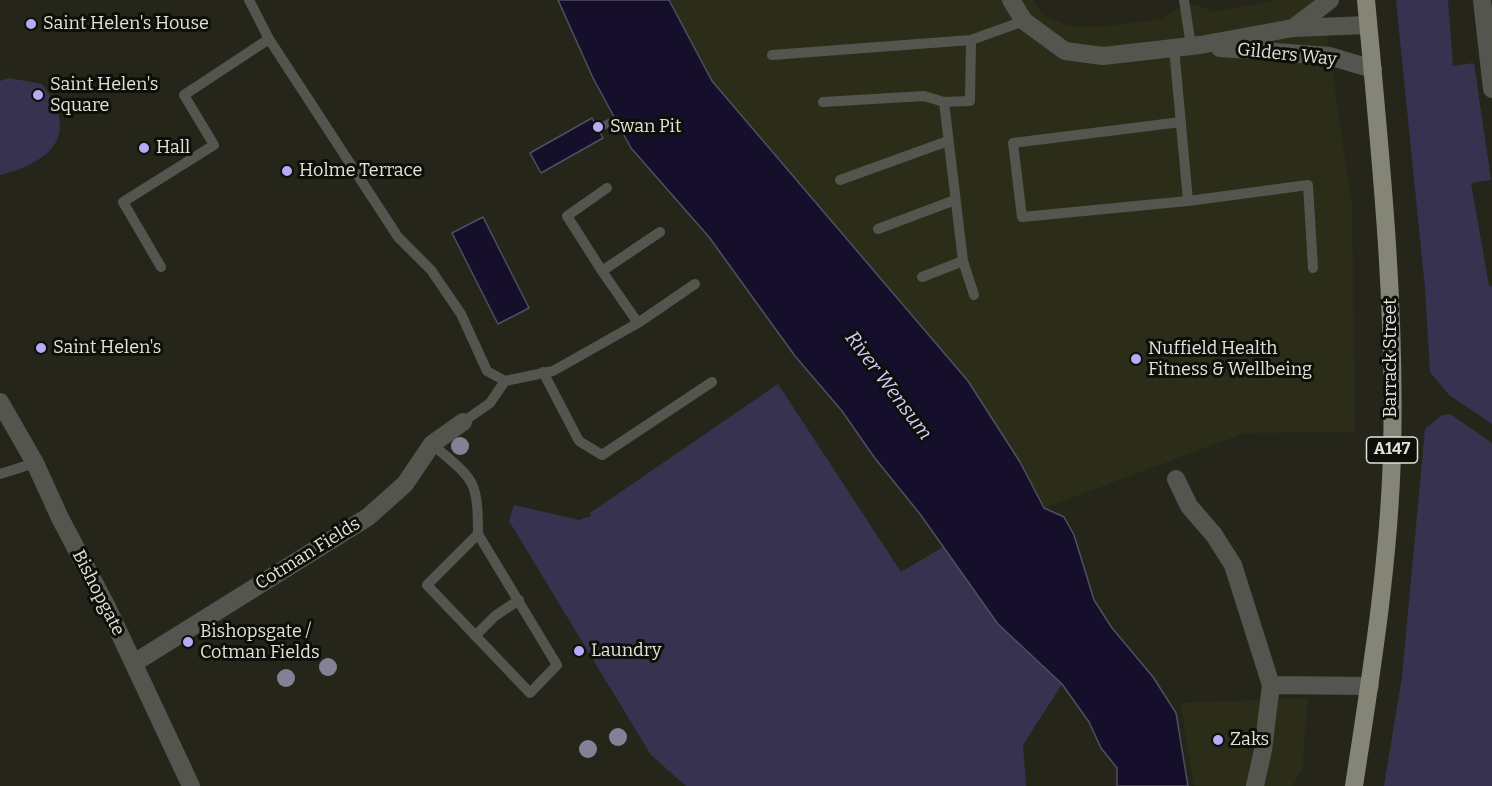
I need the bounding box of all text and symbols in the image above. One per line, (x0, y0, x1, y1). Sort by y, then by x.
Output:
place label: Saint Helen's House (43, 13, 209, 35)
marker: Saint Helen's House (24, 17, 38, 31)
street label: Gilders Way (1236, 39, 1338, 71)
place label: Saint Helen's Square (50, 74, 158, 116)
marker: Saint Helen's Square (31, 88, 45, 102)
place label: Swan Pit (610, 116, 681, 138)
marker: Swan Pit (591, 120, 605, 134)
place label: Hall (156, 137, 190, 159)
marker: Hall (137, 141, 151, 155)
place label: Holme Terrace (299, 160, 422, 182)
marker: Holme Terrace (280, 164, 294, 178)
street label: Barrack Street (1380, 298, 1402, 418)
water label: River Wensum (839, 327, 937, 445)
place label: Saint Helen's (53, 337, 161, 359)
place label: Nuffield Health Fitness & Wellbeing (1148, 338, 1312, 380)
marker: Saint Helen's (34, 341, 48, 355)
marker: Nuffield Health Fitness & Wellbeing (1129, 352, 1143, 366)
road number: A147 (1366, 437, 1418, 463)
street label: Cotman Fields (252, 513, 364, 595)
street label: Bishopgate (67, 547, 129, 639)
place label: Bishopsgate / Cotman Fields (200, 621, 319, 664)
marker: Bishopsgate / Cotman Fields (181, 635, 195, 649)
place label: Laundry (591, 640, 662, 662)
marker: Laundry (572, 644, 586, 658)
place label: Zaks (1230, 729, 1269, 751)
marker: Zaks (1211, 733, 1225, 747)

